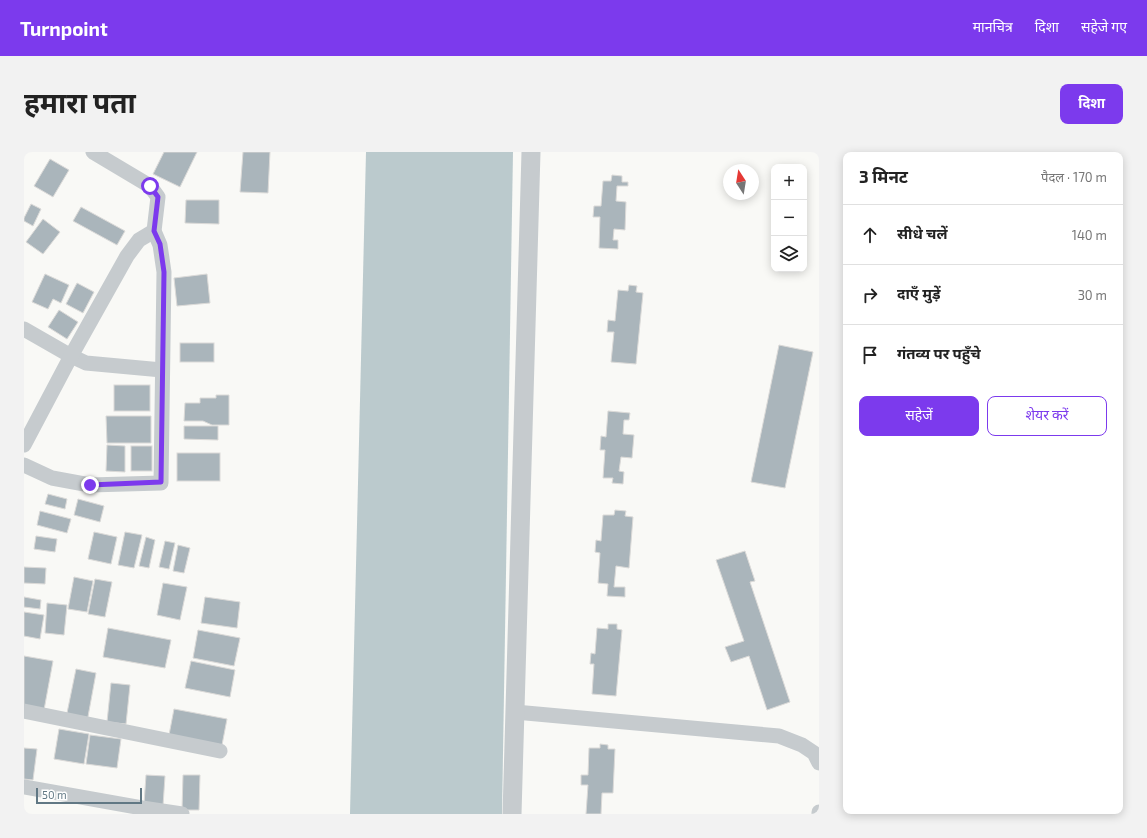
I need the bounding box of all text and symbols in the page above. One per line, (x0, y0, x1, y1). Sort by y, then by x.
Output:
text: Turnpoint (20, 17, 108, 40)
text: मानचित्र (973, 18, 1013, 35)
text: दिशा (1035, 18, 1059, 35)
text: सहेजे गए (1081, 18, 1127, 35)
button: दिशा (1060, 84, 1123, 124)
text: हमारा पता (24, 85, 136, 119)
north arrow (723, 164, 759, 200)
map controls (771, 164, 807, 272)
button: + (771, 164, 807, 200)
text: 3 मिनट (859, 166, 908, 186)
text: पैदल · 170 m (1041, 169, 1107, 185)
route start (141, 177, 159, 195)
button: − (771, 200, 807, 236)
icon: ahead (859, 224, 881, 246)
text: सीधे चलें (897, 224, 948, 242)
text: 140 m (1072, 227, 1107, 243)
button: layers (771, 236, 807, 272)
icon: right (859, 284, 881, 306)
text: दाएँ मुड़ें (897, 284, 941, 302)
text: 30 m (1078, 287, 1107, 303)
icon: arrive (859, 344, 881, 366)
text: गंतव्य पर पहुँचे (897, 344, 981, 362)
button: सहेजें (859, 396, 979, 436)
button: शेयर करें (987, 396, 1107, 436)
route end (81, 476, 99, 494)
scale bar (36, 786, 142, 805)
text: 50 m (42, 788, 67, 801)

